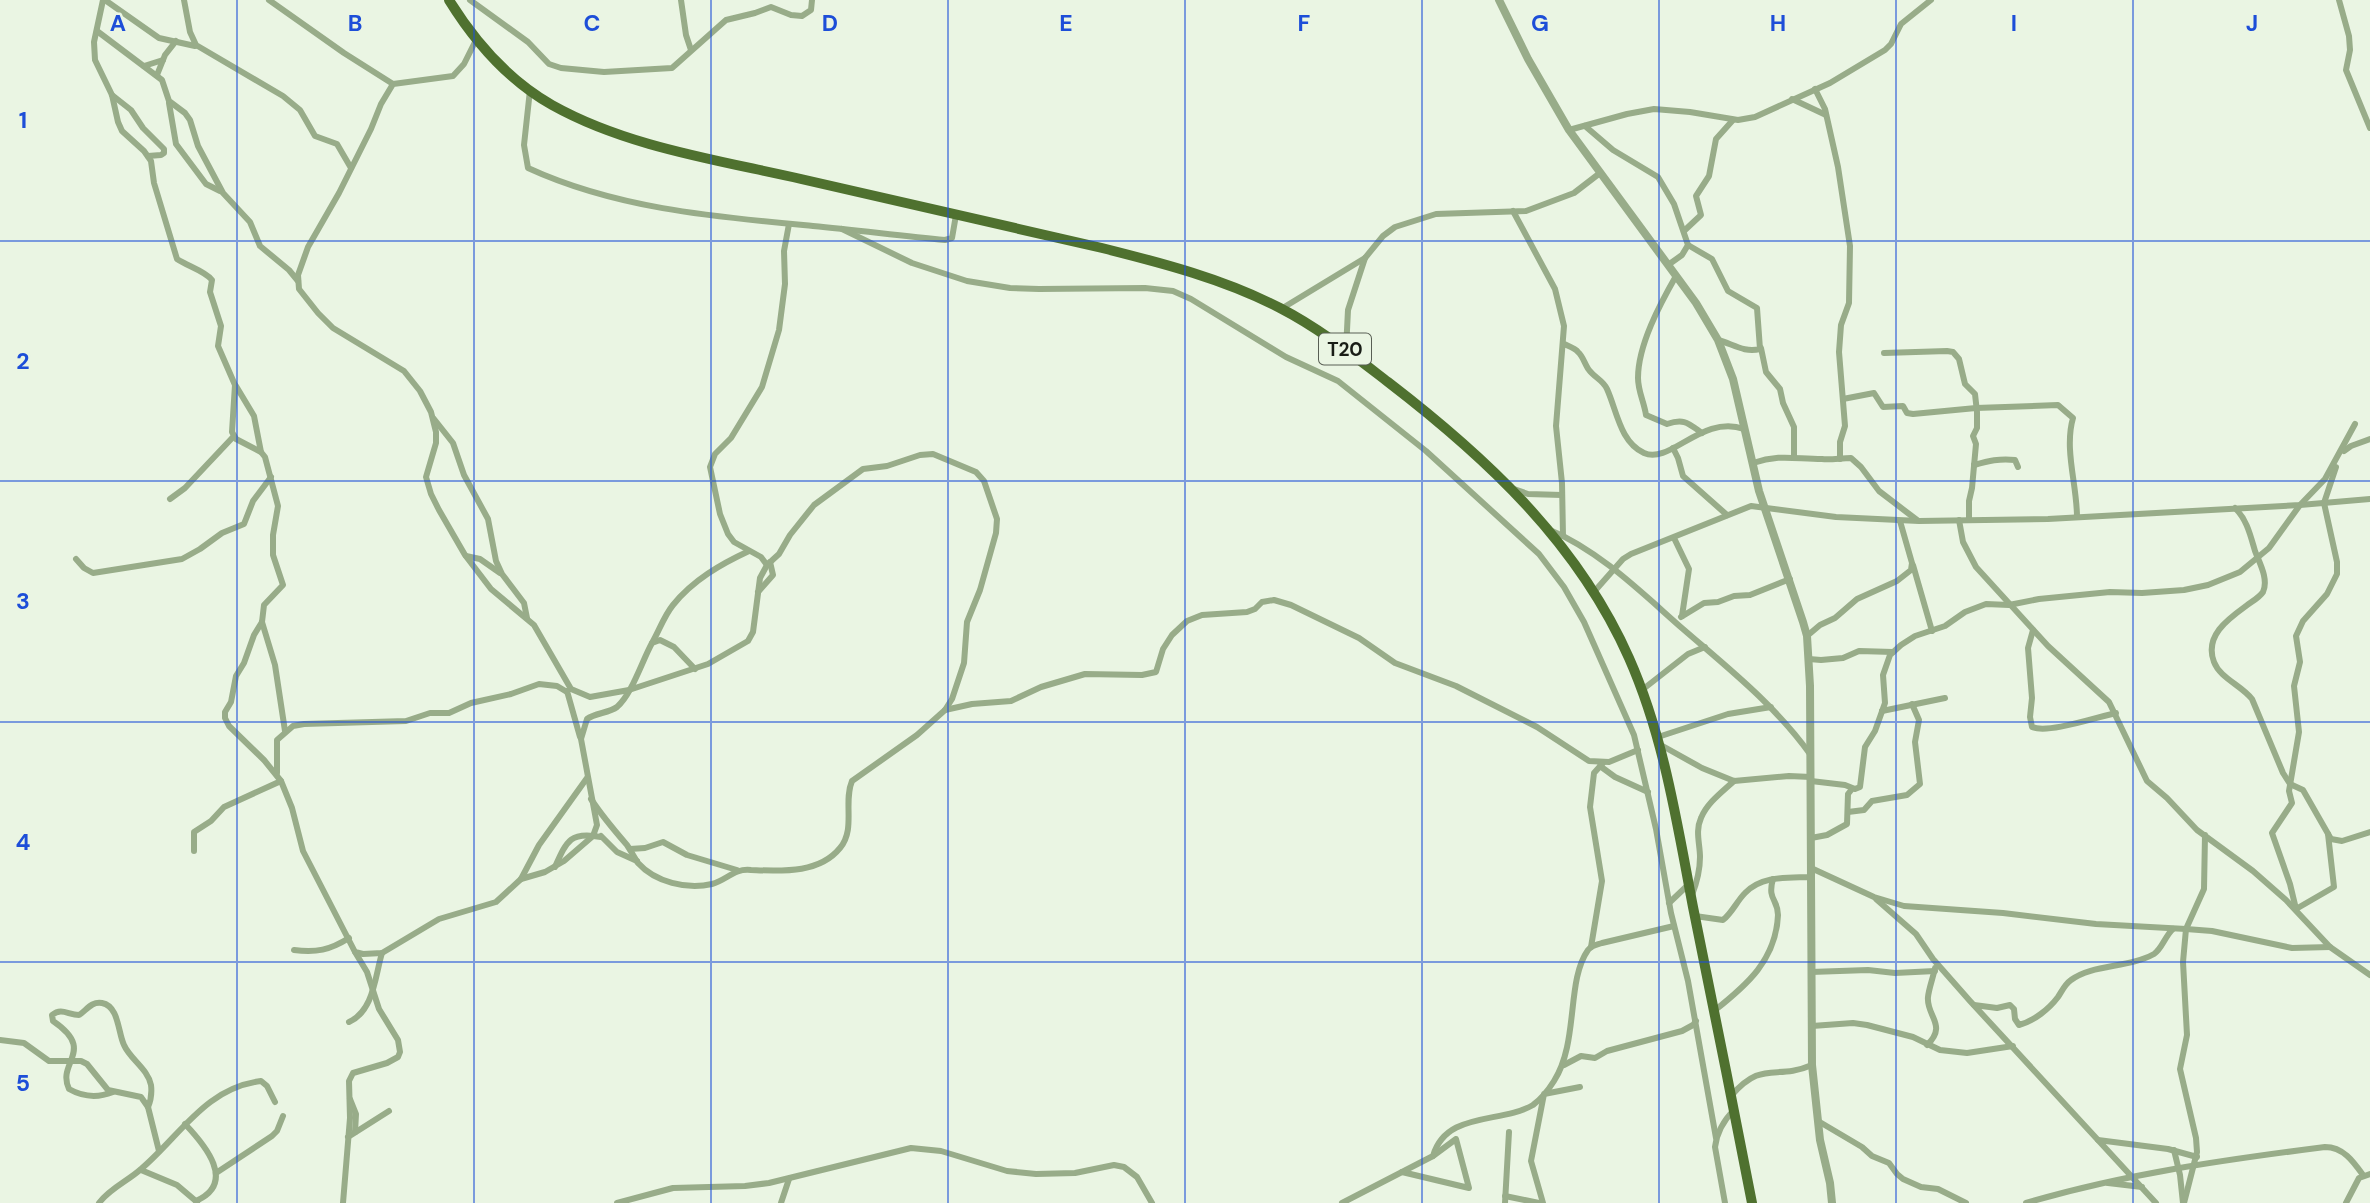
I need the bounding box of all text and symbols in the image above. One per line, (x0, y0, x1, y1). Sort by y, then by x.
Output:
text: A (110, 8, 126, 38)
text: B (348, 8, 362, 38)
text: C (584, 8, 600, 38)
text: D (822, 8, 838, 38)
text: E (1059, 8, 1073, 38)
text: F (1298, 8, 1311, 38)
text: G (1531, 8, 1549, 38)
text: H (1770, 8, 1786, 38)
text: I (2011, 8, 2017, 38)
text: J (2246, 8, 2258, 38)
text: 1 (19, 105, 27, 135)
road number: T20 (1319, 334, 1371, 364)
text: 2 (16, 346, 30, 376)
text: 3 (16, 586, 30, 616)
text: 4 (16, 827, 31, 857)
text: 5 (16, 1068, 30, 1098)

